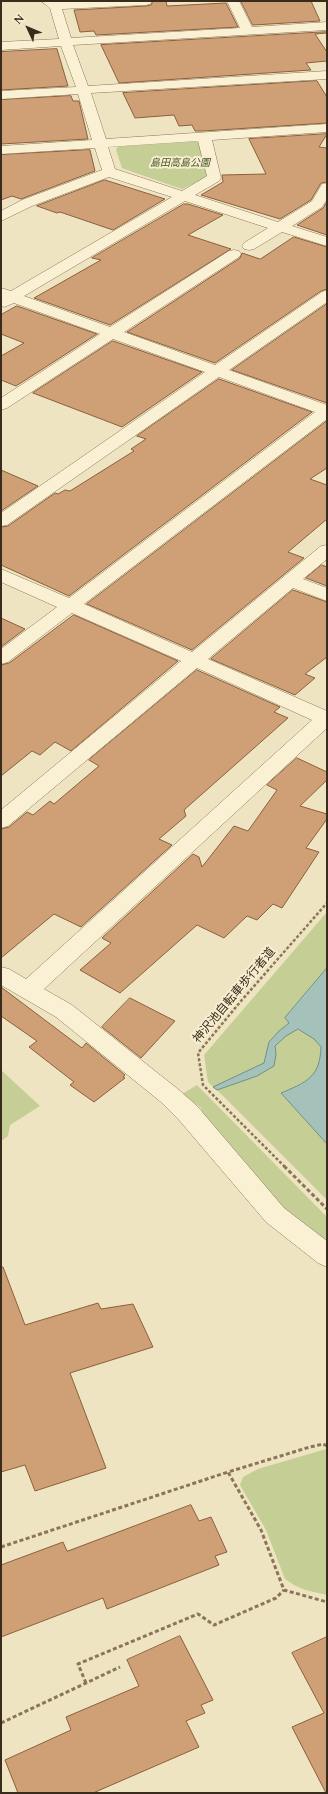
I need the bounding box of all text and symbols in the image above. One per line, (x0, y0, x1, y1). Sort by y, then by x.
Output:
north arrow (8, 8, 48, 48)
text: N (10, 10, 28, 28)
park label: 島田高島公園 (150, 158, 210, 170)
street label: 神沢池自転車歩行者道 (191, 945, 279, 1047)

